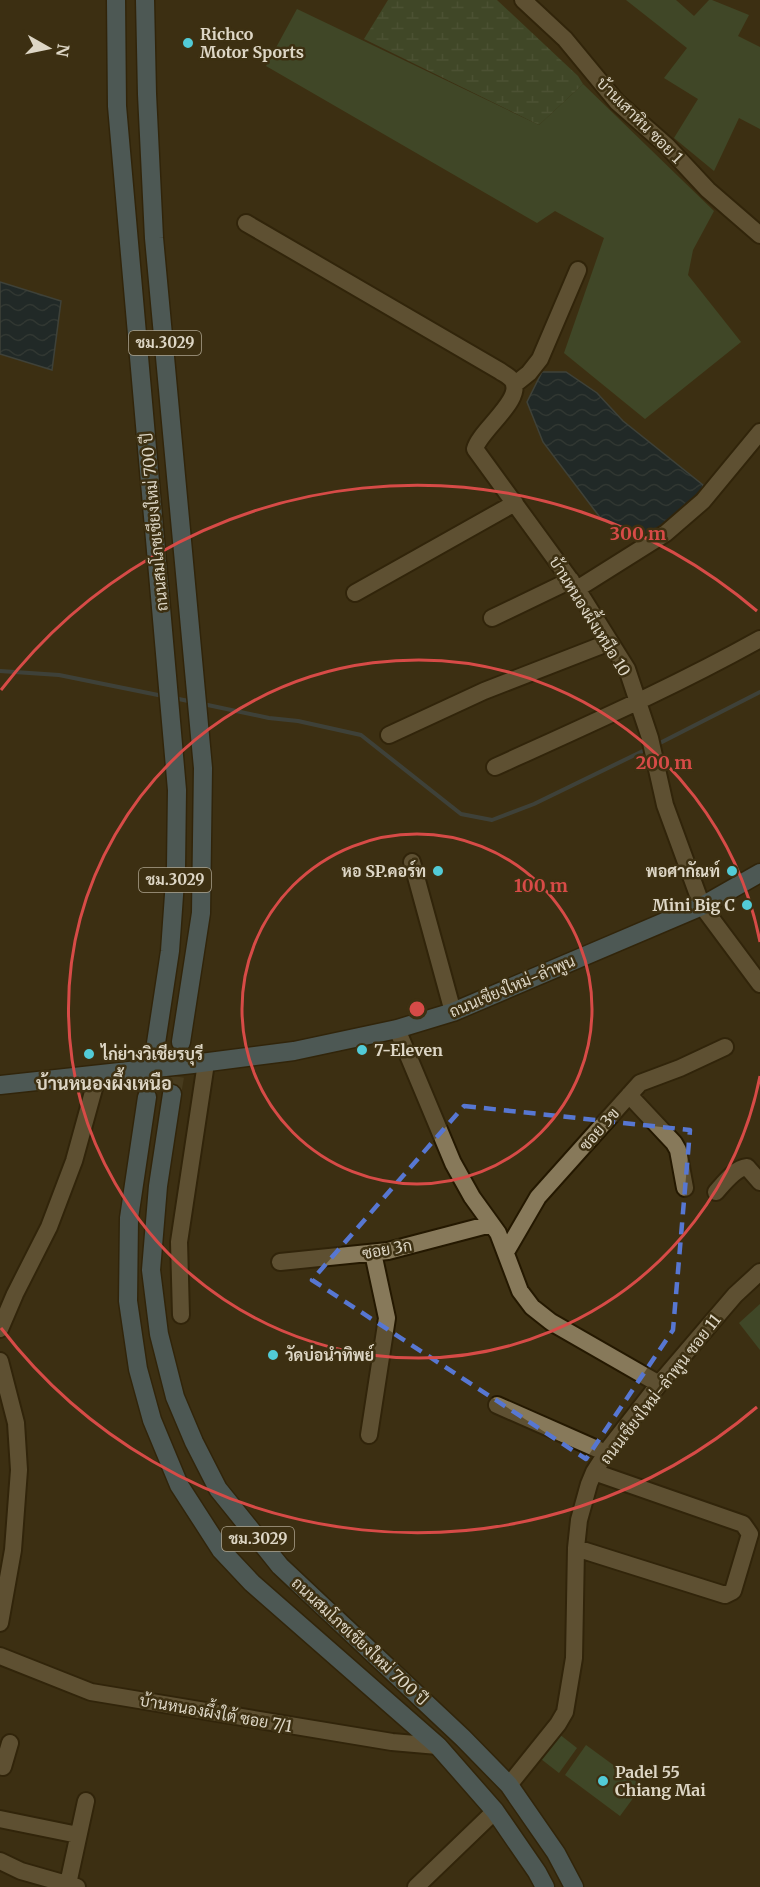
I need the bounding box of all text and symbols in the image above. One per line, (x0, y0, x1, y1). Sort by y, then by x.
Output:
north arrow (18, 18, 78, 78)
place label: Richco Motor Sports (200, 24, 304, 62)
marker: Richco Motor Sports (181, 36, 195, 50)
text: N (52, 43, 74, 59)
street label: บ้านเสาหิน ซอย 1 (593, 73, 687, 167)
road number: ชม.3029 (129, 331, 201, 355)
street label: ถนนสมโภชเชียงใหม่ 700 ปี (135, 432, 172, 612)
text: 300 m (610, 522, 666, 545)
street label: บ้านหนองผึ้งเหนือ 10 (545, 550, 638, 680)
text: 200 m (636, 751, 692, 774)
place label: หอ SP.คอร์ท (342, 860, 426, 881)
place label: พอศากัณท์ (646, 860, 721, 881)
marker: หอ SP.คอร์ท (431, 864, 445, 878)
marker: พอศากัณท์ (725, 864, 739, 878)
road number: ชม.3029 (139, 868, 211, 892)
text: 100 m (514, 874, 568, 897)
place label: Mini Big C (652, 895, 735, 915)
marker: Mini Big C (740, 898, 754, 912)
street label: ถนนเชียงใหม่-ลำพูน (446, 950, 579, 1023)
centre of rings (407, 999, 427, 1019)
place label: 7-Eleven (374, 1040, 443, 1060)
place label: ไก่ย่างวิเชียรบุรี (99, 1043, 204, 1066)
marker: 7-Eleven (355, 1043, 369, 1057)
marker: ไก่ย่างวิเชียรบุรี (82, 1047, 96, 1061)
district label: บ้านหนองผึ้งเหนือ (36, 1067, 172, 1095)
street label: ซอย 3ข (575, 1103, 623, 1155)
street label: ซอย 3ก (360, 1235, 414, 1263)
street label: ถนนเชียงใหม่-ลำพูน ซอย 11 (594, 1309, 726, 1469)
place label: วัดบ่อนำทิพย์ (285, 1344, 375, 1365)
marker: วัดบ่อนำทิพย์ (266, 1348, 280, 1362)
road number: ชม.3029 (222, 1527, 294, 1551)
street label: ถนนสมโภชเชียงใหม่ 700 ปี (288, 1572, 433, 1709)
street label: บ้านหนองผึ้งใต้ ซอย 7/1 (138, 1686, 295, 1736)
place label: Padel 55 Chiang Mai (615, 1762, 706, 1800)
marker: Padel 55 Chiang Mai (596, 1774, 610, 1788)

